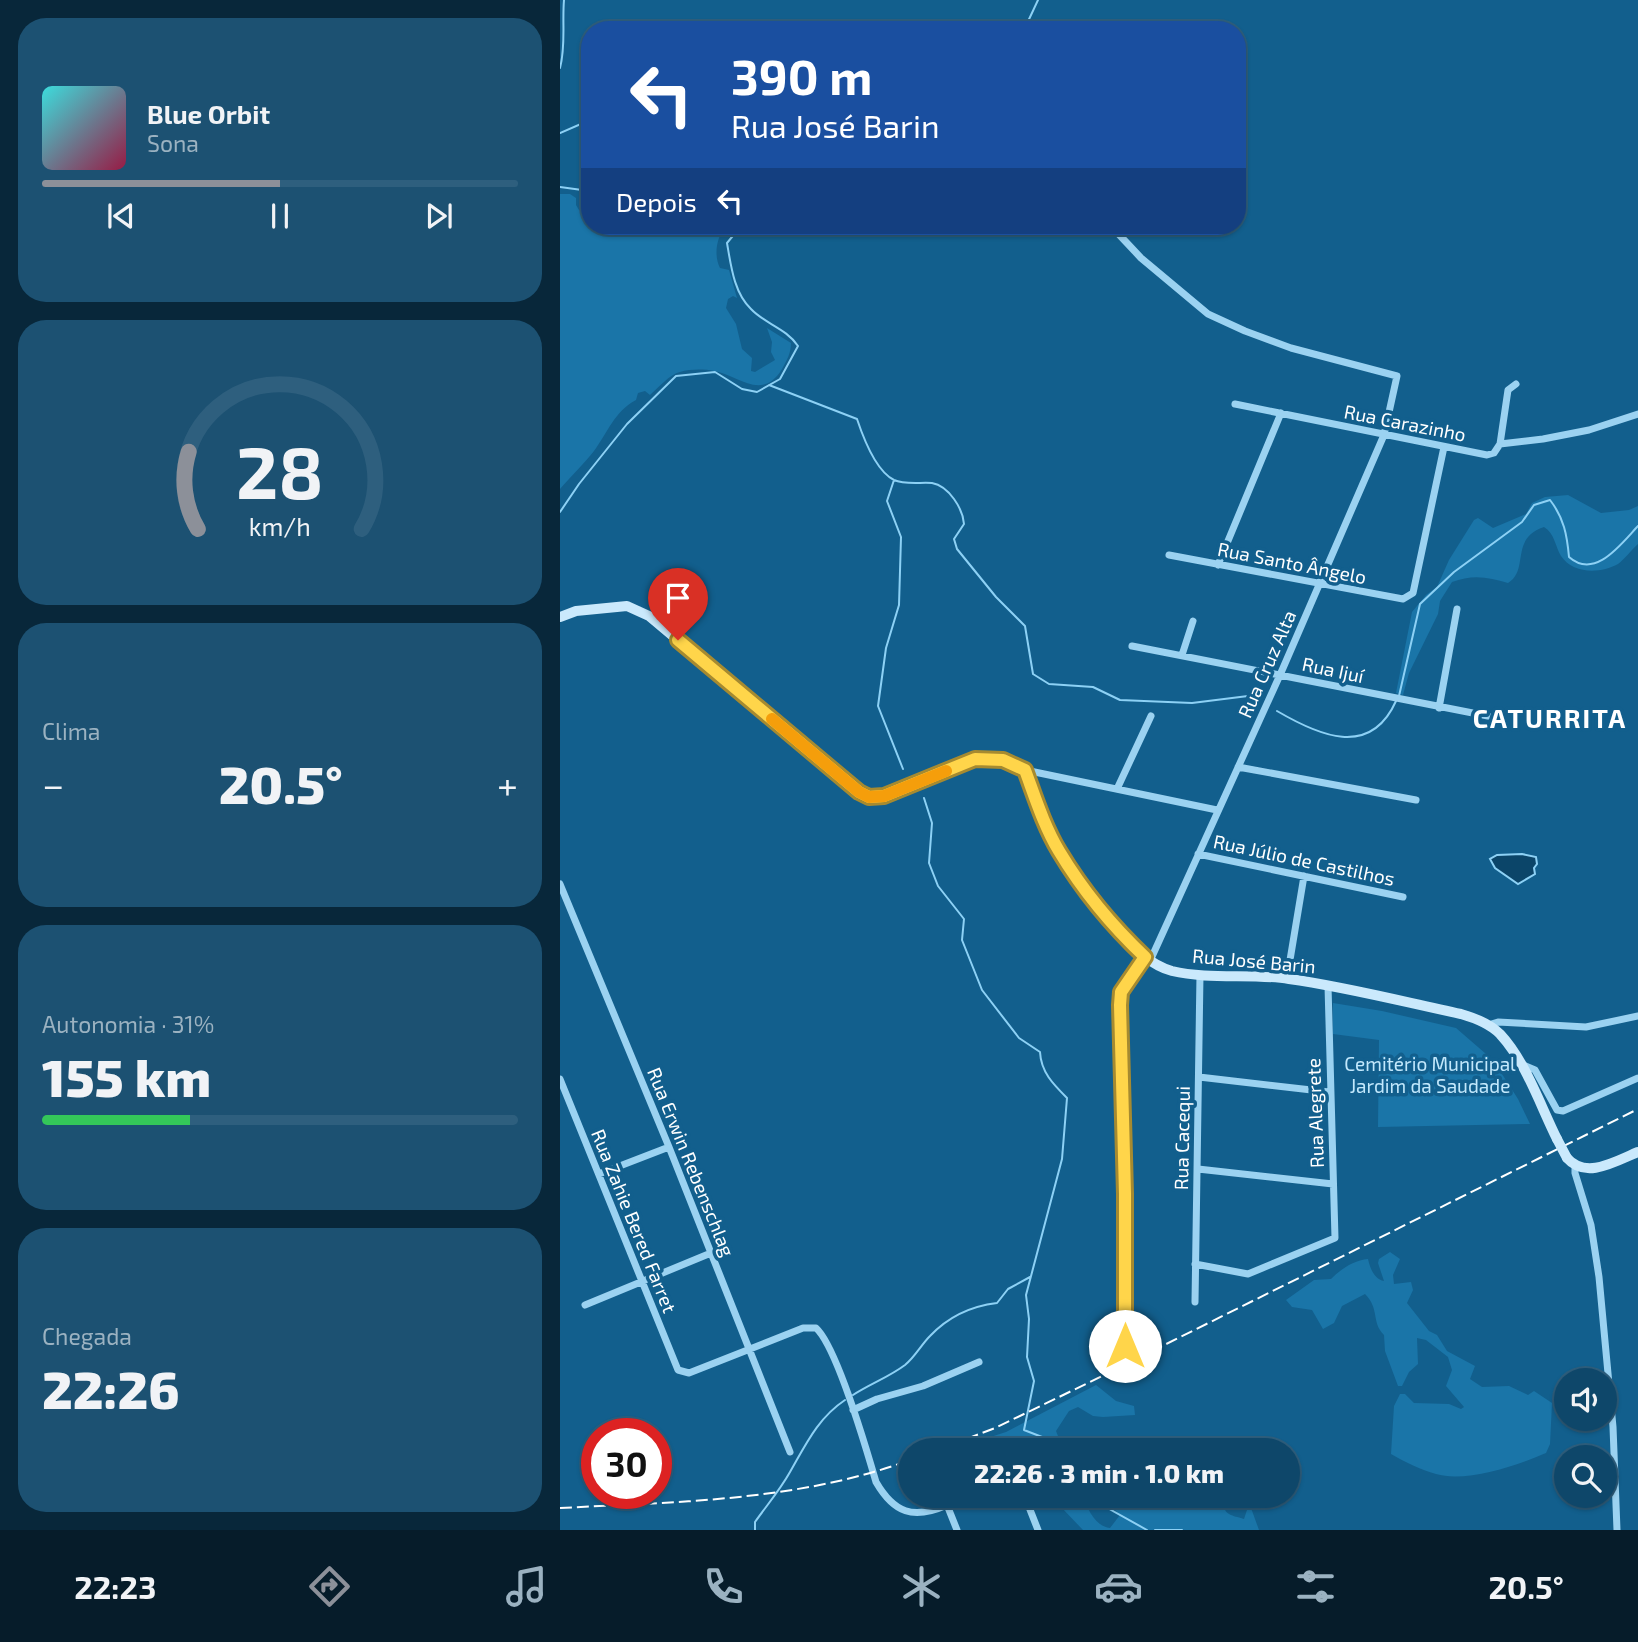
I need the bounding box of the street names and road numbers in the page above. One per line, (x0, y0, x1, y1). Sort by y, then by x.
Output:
street label: Rua Carazinho (1342, 399, 1468, 446)
street label: Rua Santo Ângelo (1216, 537, 1369, 588)
street label: Rua Cruz Alta (1233, 607, 1300, 721)
street label: Rua Ijuí (1300, 652, 1367, 688)
street label: Rua Júlio de Castilhos (1211, 829, 1397, 890)
street label: Rua José Barin (1191, 944, 1317, 977)
street label: Rua Alegrete (1301, 1058, 1328, 1168)
street label: Rua Erwin Rebenschlag (643, 1064, 740, 1260)
street label: Rua Cacequi (1169, 1086, 1194, 1190)
street label: Rua Zahie Bered Farret (587, 1126, 682, 1316)

